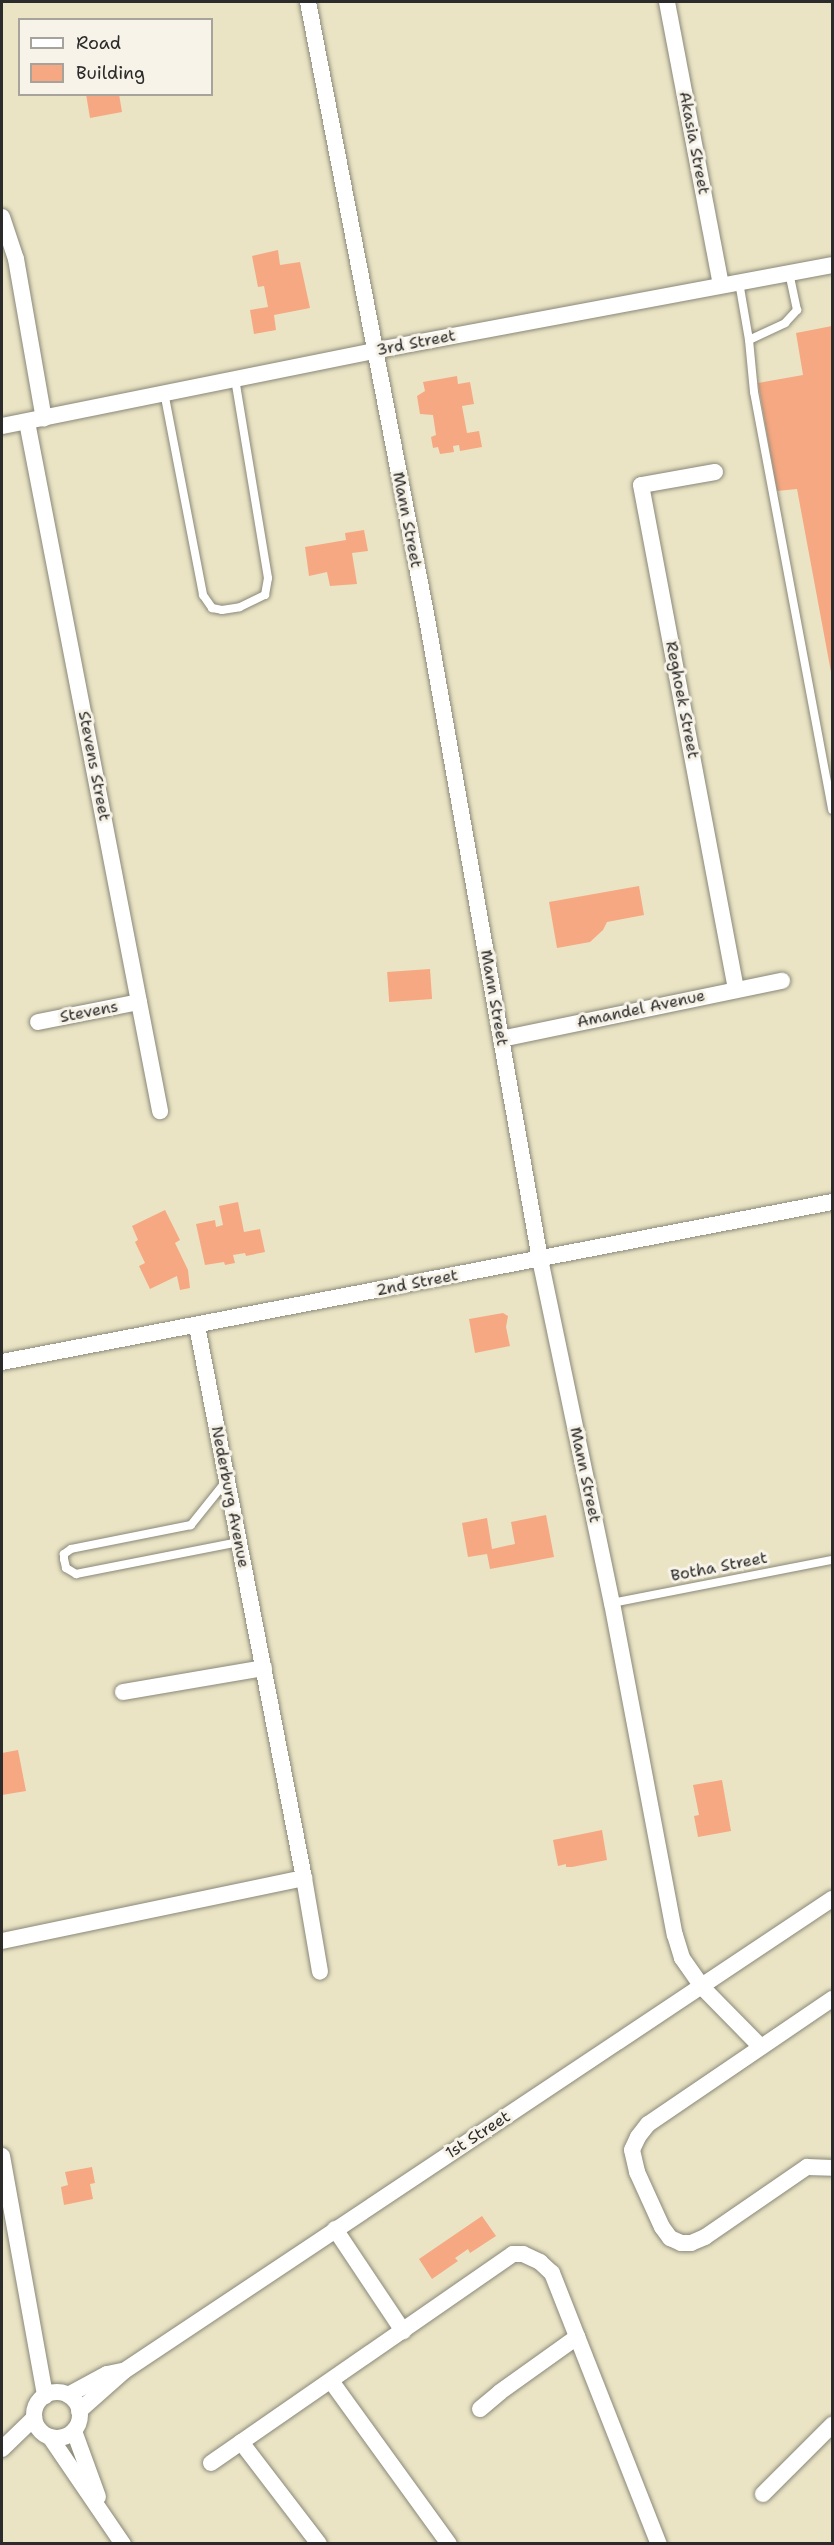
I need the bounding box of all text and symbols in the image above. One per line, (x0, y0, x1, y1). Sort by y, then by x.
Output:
legend (18, 18, 213, 96)
text: Road (76, 31, 121, 55)
text: Building (76, 61, 145, 85)
street label: Akasia Street (675, 90, 713, 196)
street label: 3rd Street (375, 326, 457, 360)
street label: Mann Street (388, 470, 426, 570)
street label: Reghoek Street (661, 640, 703, 760)
street label: Stevens Street (74, 709, 114, 823)
street label: Mann Street (476, 948, 512, 1048)
street label: Amandel Avenue (575, 986, 707, 1032)
street label: Stevens (58, 997, 120, 1027)
street label: 2nd Street (374, 1266, 460, 1300)
street label: Nederburg Avenue (207, 1425, 253, 1569)
street label: Mann Street (565, 1425, 605, 1525)
street label: Botha Street (669, 1548, 769, 1586)
street label: 1st Street (442, 2107, 514, 2163)

